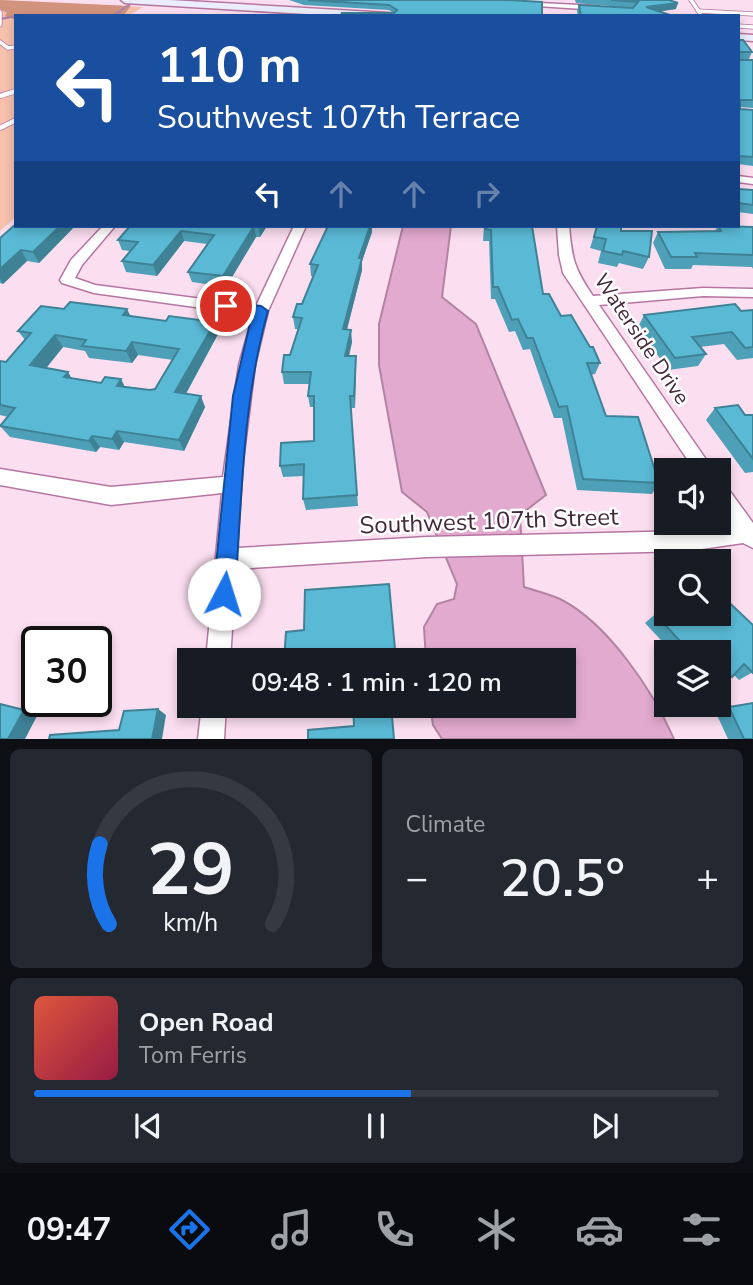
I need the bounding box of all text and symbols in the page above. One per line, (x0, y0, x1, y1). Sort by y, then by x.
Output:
text: 110 m (157, 32, 301, 99)
icon: left (42, 42, 133, 133)
text: Southwest 107th Terrace (157, 96, 520, 139)
icon: left (249, 175, 287, 213)
icon: ahead (322, 175, 360, 213)
icon: ahead (395, 175, 433, 213)
icon: right (468, 175, 506, 213)
street label: Waterside Drive (588, 268, 696, 410)
pin (196, 276, 256, 336)
icon: arrive (207, 287, 245, 325)
map controls (654, 458, 731, 717)
button: sound (654, 458, 731, 535)
street label: Southwest 107th Street (359, 500, 620, 542)
button: search (654, 549, 731, 626)
position arrow (187, 557, 261, 631)
speed limit sign: 30 (21, 626, 112, 717)
button: layers (654, 640, 731, 717)
text: 09:48 · 1 min · 120 m (251, 665, 502, 700)
text: Climate (406, 809, 485, 840)
text: 29 (147, 821, 234, 921)
text: 20.5° (500, 843, 625, 914)
text: − (406, 853, 428, 904)
text: + (696, 853, 719, 904)
text: km/h (163, 906, 218, 940)
text: Open Road (139, 1005, 274, 1040)
text: Tom Ferris (139, 1040, 247, 1071)
icon: previous (129, 1107, 167, 1145)
icon: pause (357, 1107, 395, 1145)
icon: next (586, 1107, 624, 1145)
icon: directions (165, 1205, 214, 1254)
icon: music (267, 1205, 316, 1254)
icon: phone (370, 1205, 419, 1254)
icon: climate (472, 1205, 521, 1254)
icon: car (575, 1205, 624, 1254)
icon: filters (677, 1205, 726, 1254)
text: 09:47 (27, 1208, 111, 1251)

